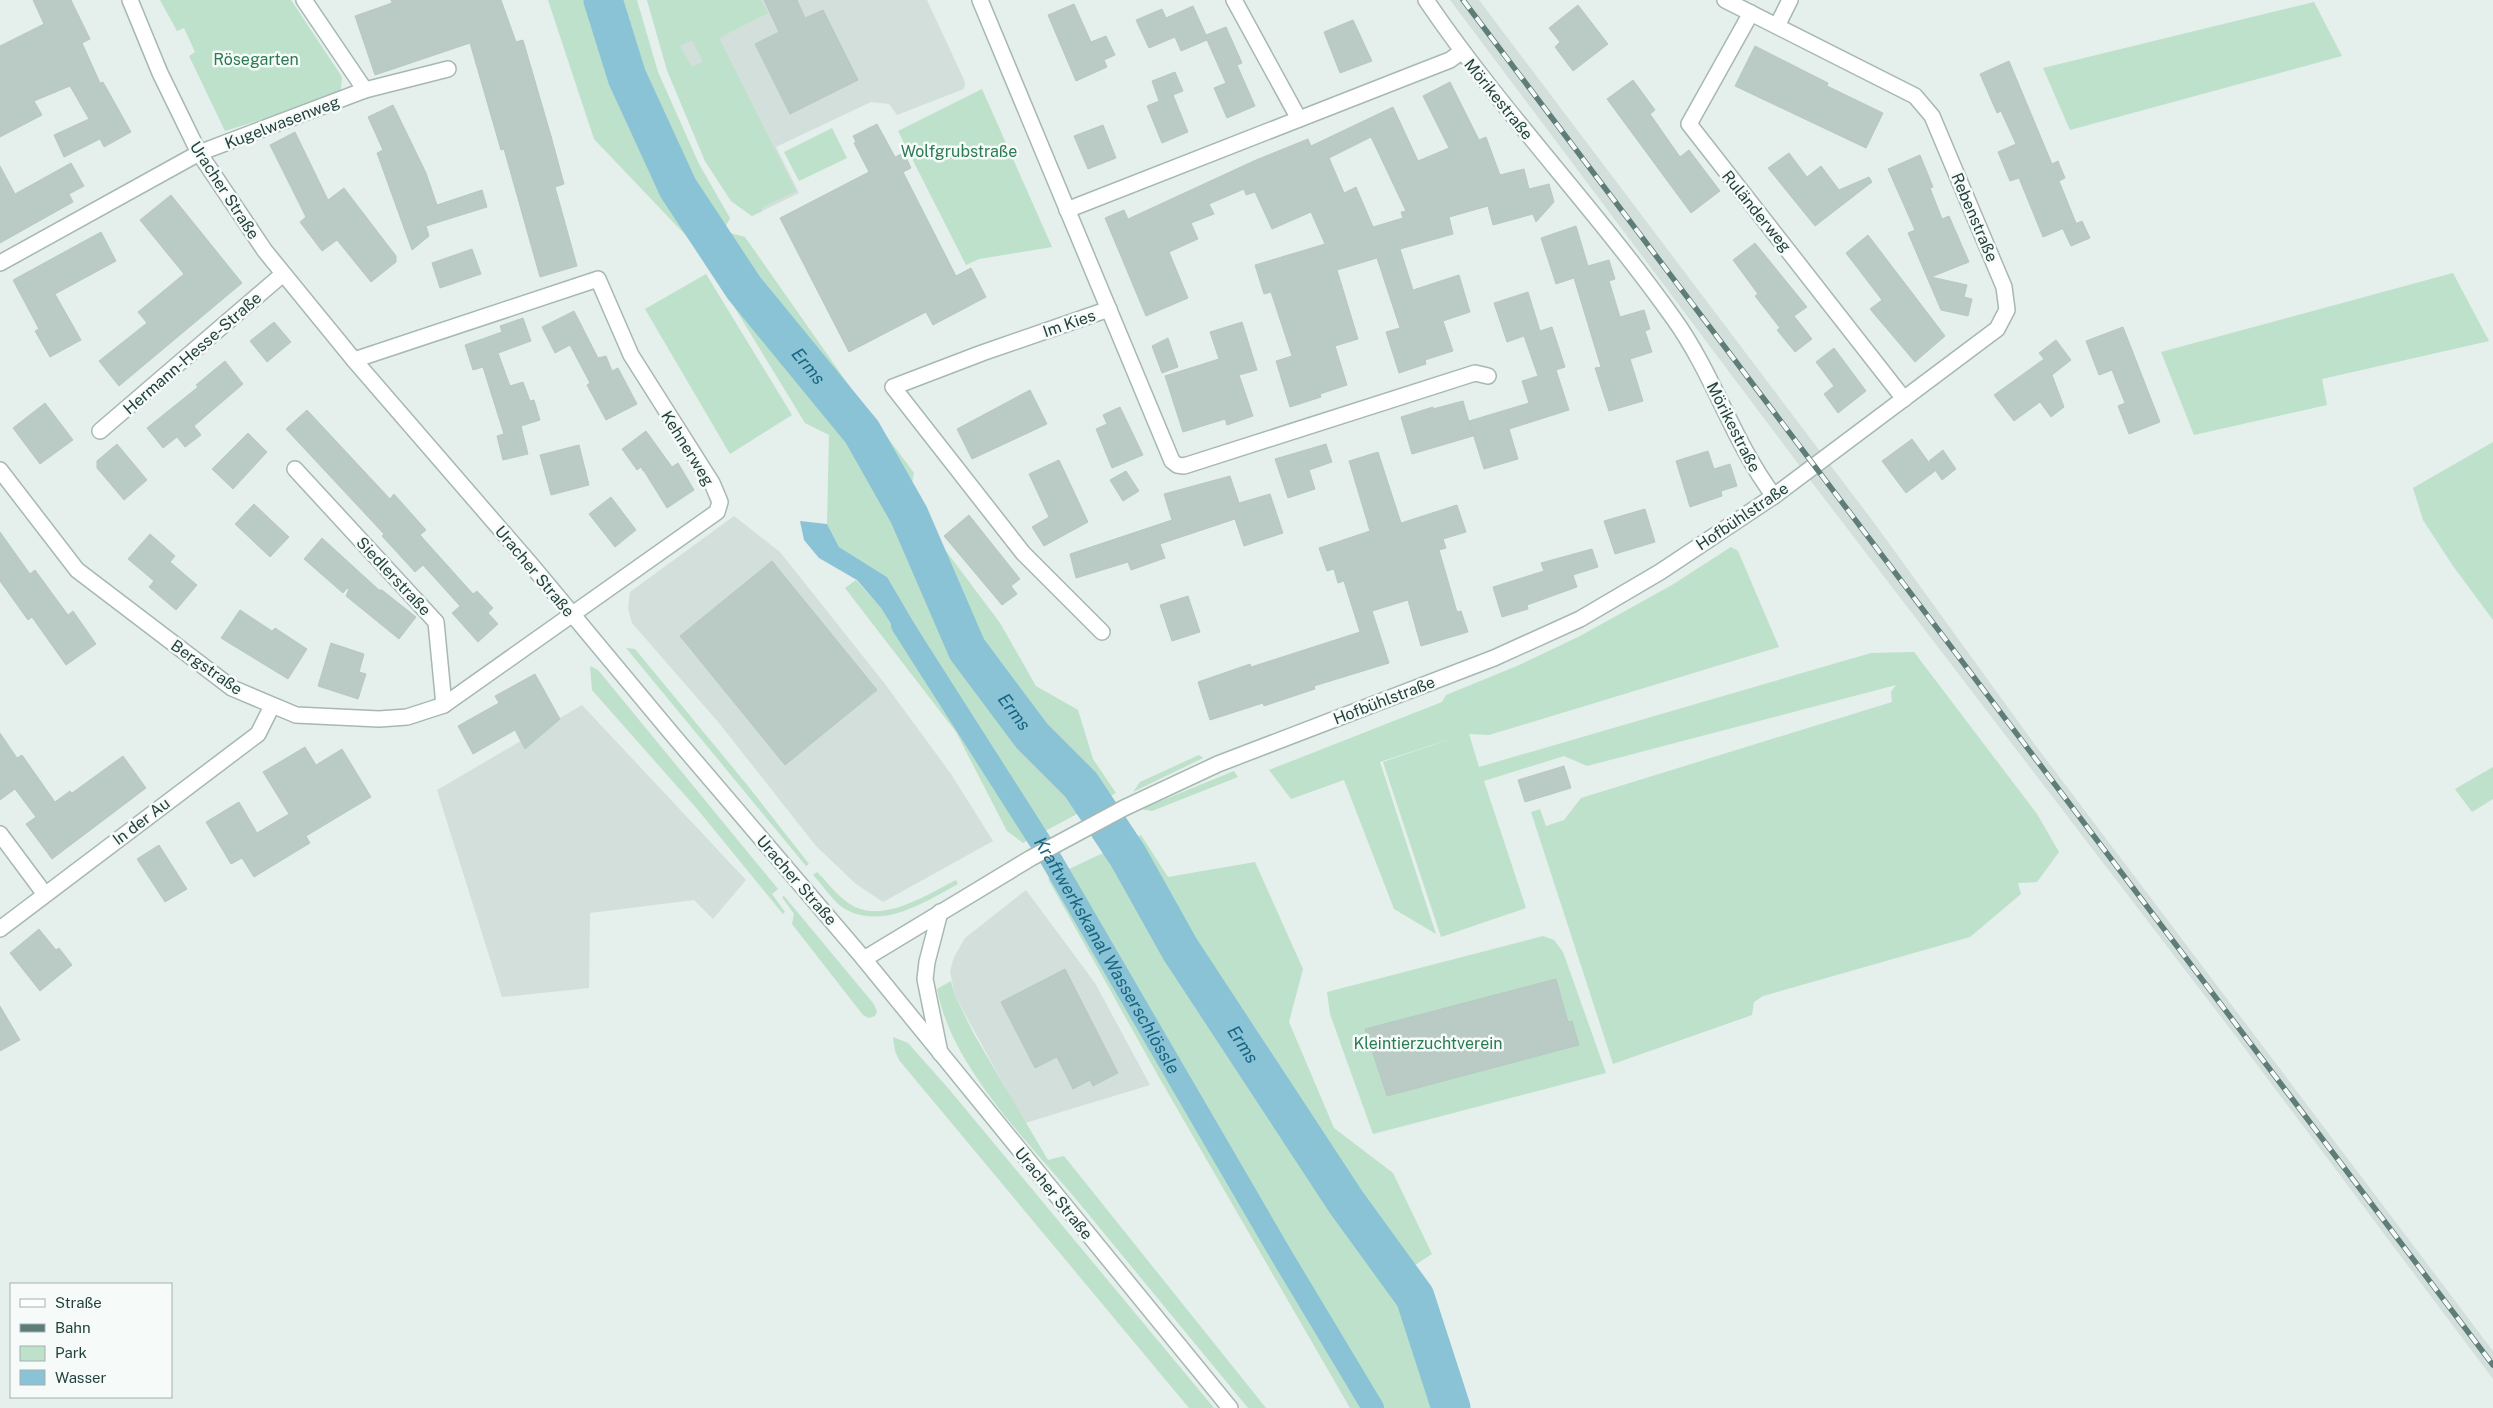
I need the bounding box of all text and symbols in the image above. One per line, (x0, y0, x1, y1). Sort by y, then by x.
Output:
park label: Rösegarten (213, 50, 299, 69)
street label: Mörikestraße (1460, 55, 1537, 144)
street label: Kugelwasenweg (222, 92, 342, 153)
street label: Uracher Straße (186, 138, 263, 243)
park label: Wolfgrubstraße (901, 142, 1017, 161)
street label: Ruländerweg (1718, 167, 1795, 256)
street label: Rebenstraße (1947, 170, 2002, 265)
street label: Hermann-Hesse-Straße (119, 288, 265, 419)
street label: Im Kies (1040, 306, 1098, 341)
water label: Erms (788, 344, 830, 389)
street label: Mörikestraße (1703, 379, 1764, 475)
street label: Kehnerweg (657, 407, 718, 489)
street label: Hofbühlstraße (1692, 479, 1792, 554)
street label: Uracher Straße (491, 522, 578, 621)
street label: Siedlerstraße (352, 533, 435, 620)
street label: Bergstraße (167, 636, 246, 699)
street label: Hofbühlstraße (1331, 672, 1438, 729)
water label: Erms (994, 689, 1035, 735)
street label: In der Au (109, 794, 174, 849)
street label: Uracher Straße (752, 831, 841, 929)
water label: Kraftwerkskanal Wasserschlössle (1030, 833, 1185, 1078)
water label: Erms (1223, 1021, 1263, 1067)
park label: Kleintierzuchtverein (1353, 1034, 1503, 1053)
street label: Uracher Straße (1011, 1143, 1097, 1243)
legend (10, 1283, 172, 1398)
text: Straße (55, 1294, 102, 1311)
text: Bahn (55, 1319, 91, 1336)
text: Park (55, 1344, 87, 1361)
text: Wasser (55, 1369, 107, 1386)

